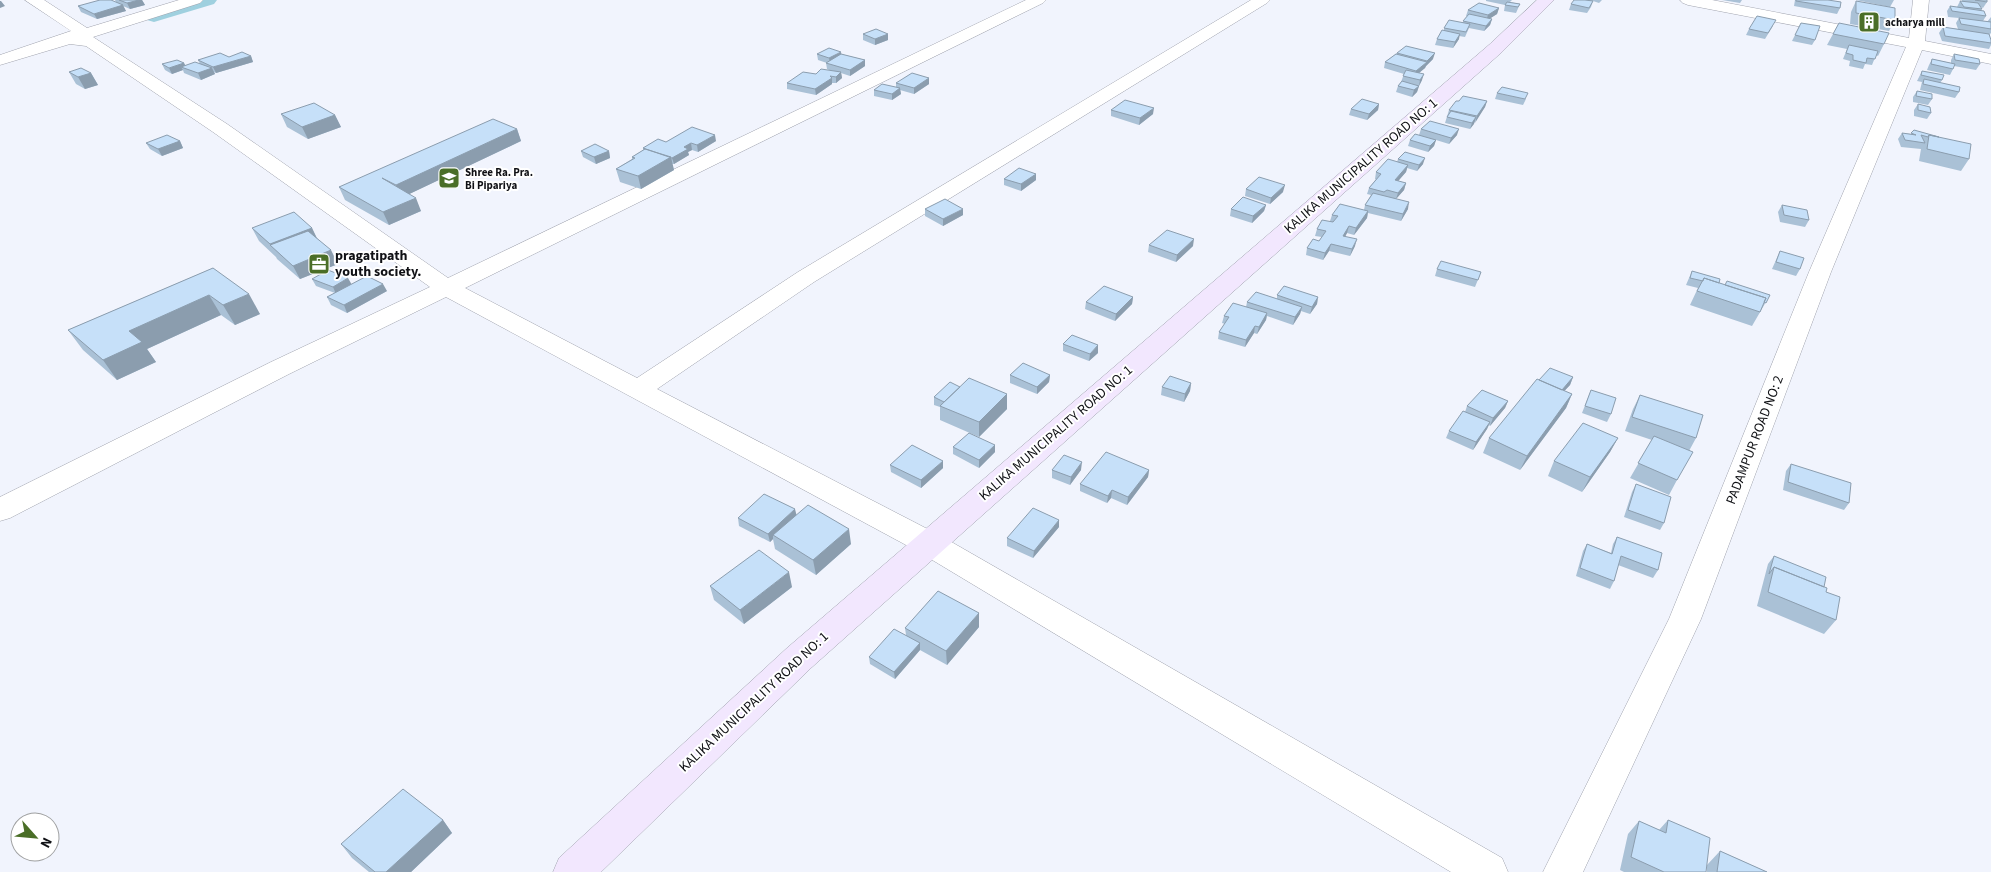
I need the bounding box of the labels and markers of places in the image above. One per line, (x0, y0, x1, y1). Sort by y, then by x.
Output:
building icon: acharya mill (1857, 10, 1881, 34)
place label: acharya mill (1885, 15, 1946, 30)
place label: Shree Ra. Pra. Bi Pipariya (465, 165, 533, 193)
school or university icon: Shree Ra. Pra. Bi Pipariya (437, 166, 461, 190)
place label: pragatipath youth society. (335, 246, 422, 282)
office icon: pragatipath youth society. (307, 252, 331, 276)

